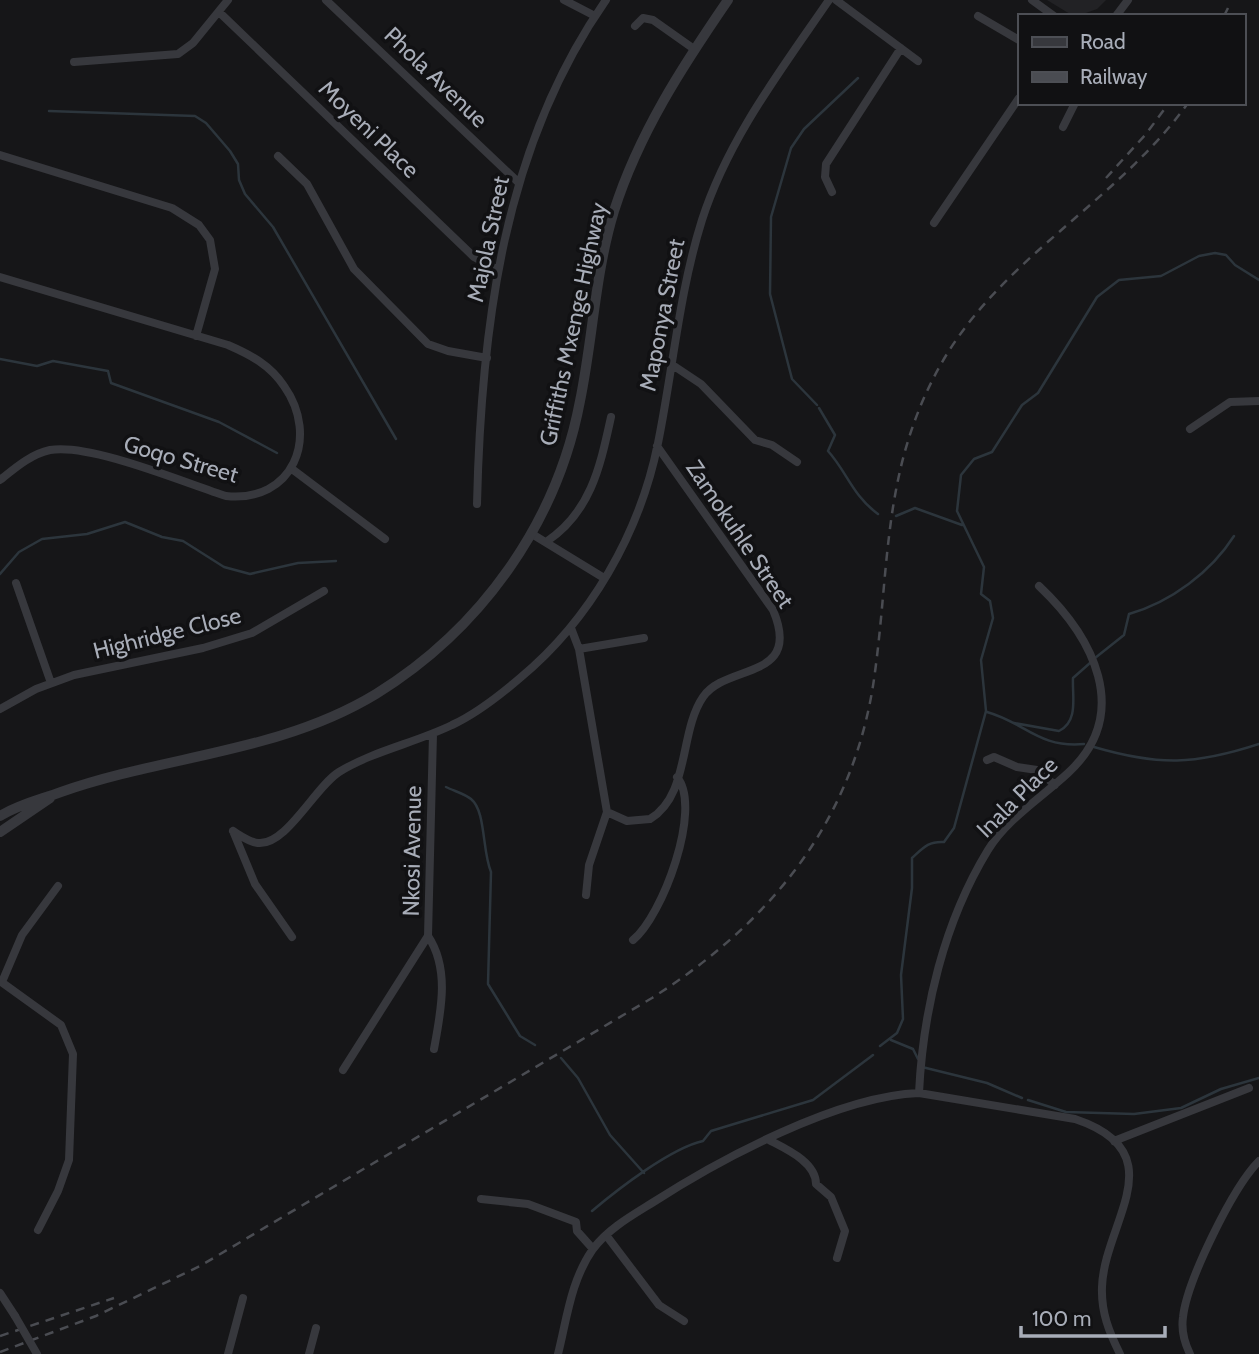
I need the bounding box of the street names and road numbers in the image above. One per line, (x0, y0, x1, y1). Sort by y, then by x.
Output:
street label: Phola Avenue (379, 21, 494, 133)
street label: Moyeni Place (313, 74, 425, 184)
street label: Majola Street (461, 173, 515, 304)
street label: Griffiths Mxenge Highway (534, 199, 613, 448)
street label: Maponya Street (634, 236, 691, 393)
street label: Goqo Street (121, 429, 242, 489)
street label: Zamokuhle Street (680, 455, 800, 614)
street label: Highridge Close (90, 601, 244, 665)
street label: Inala Place (971, 751, 1063, 843)
street label: Nkosi Avenue (397, 785, 427, 917)

